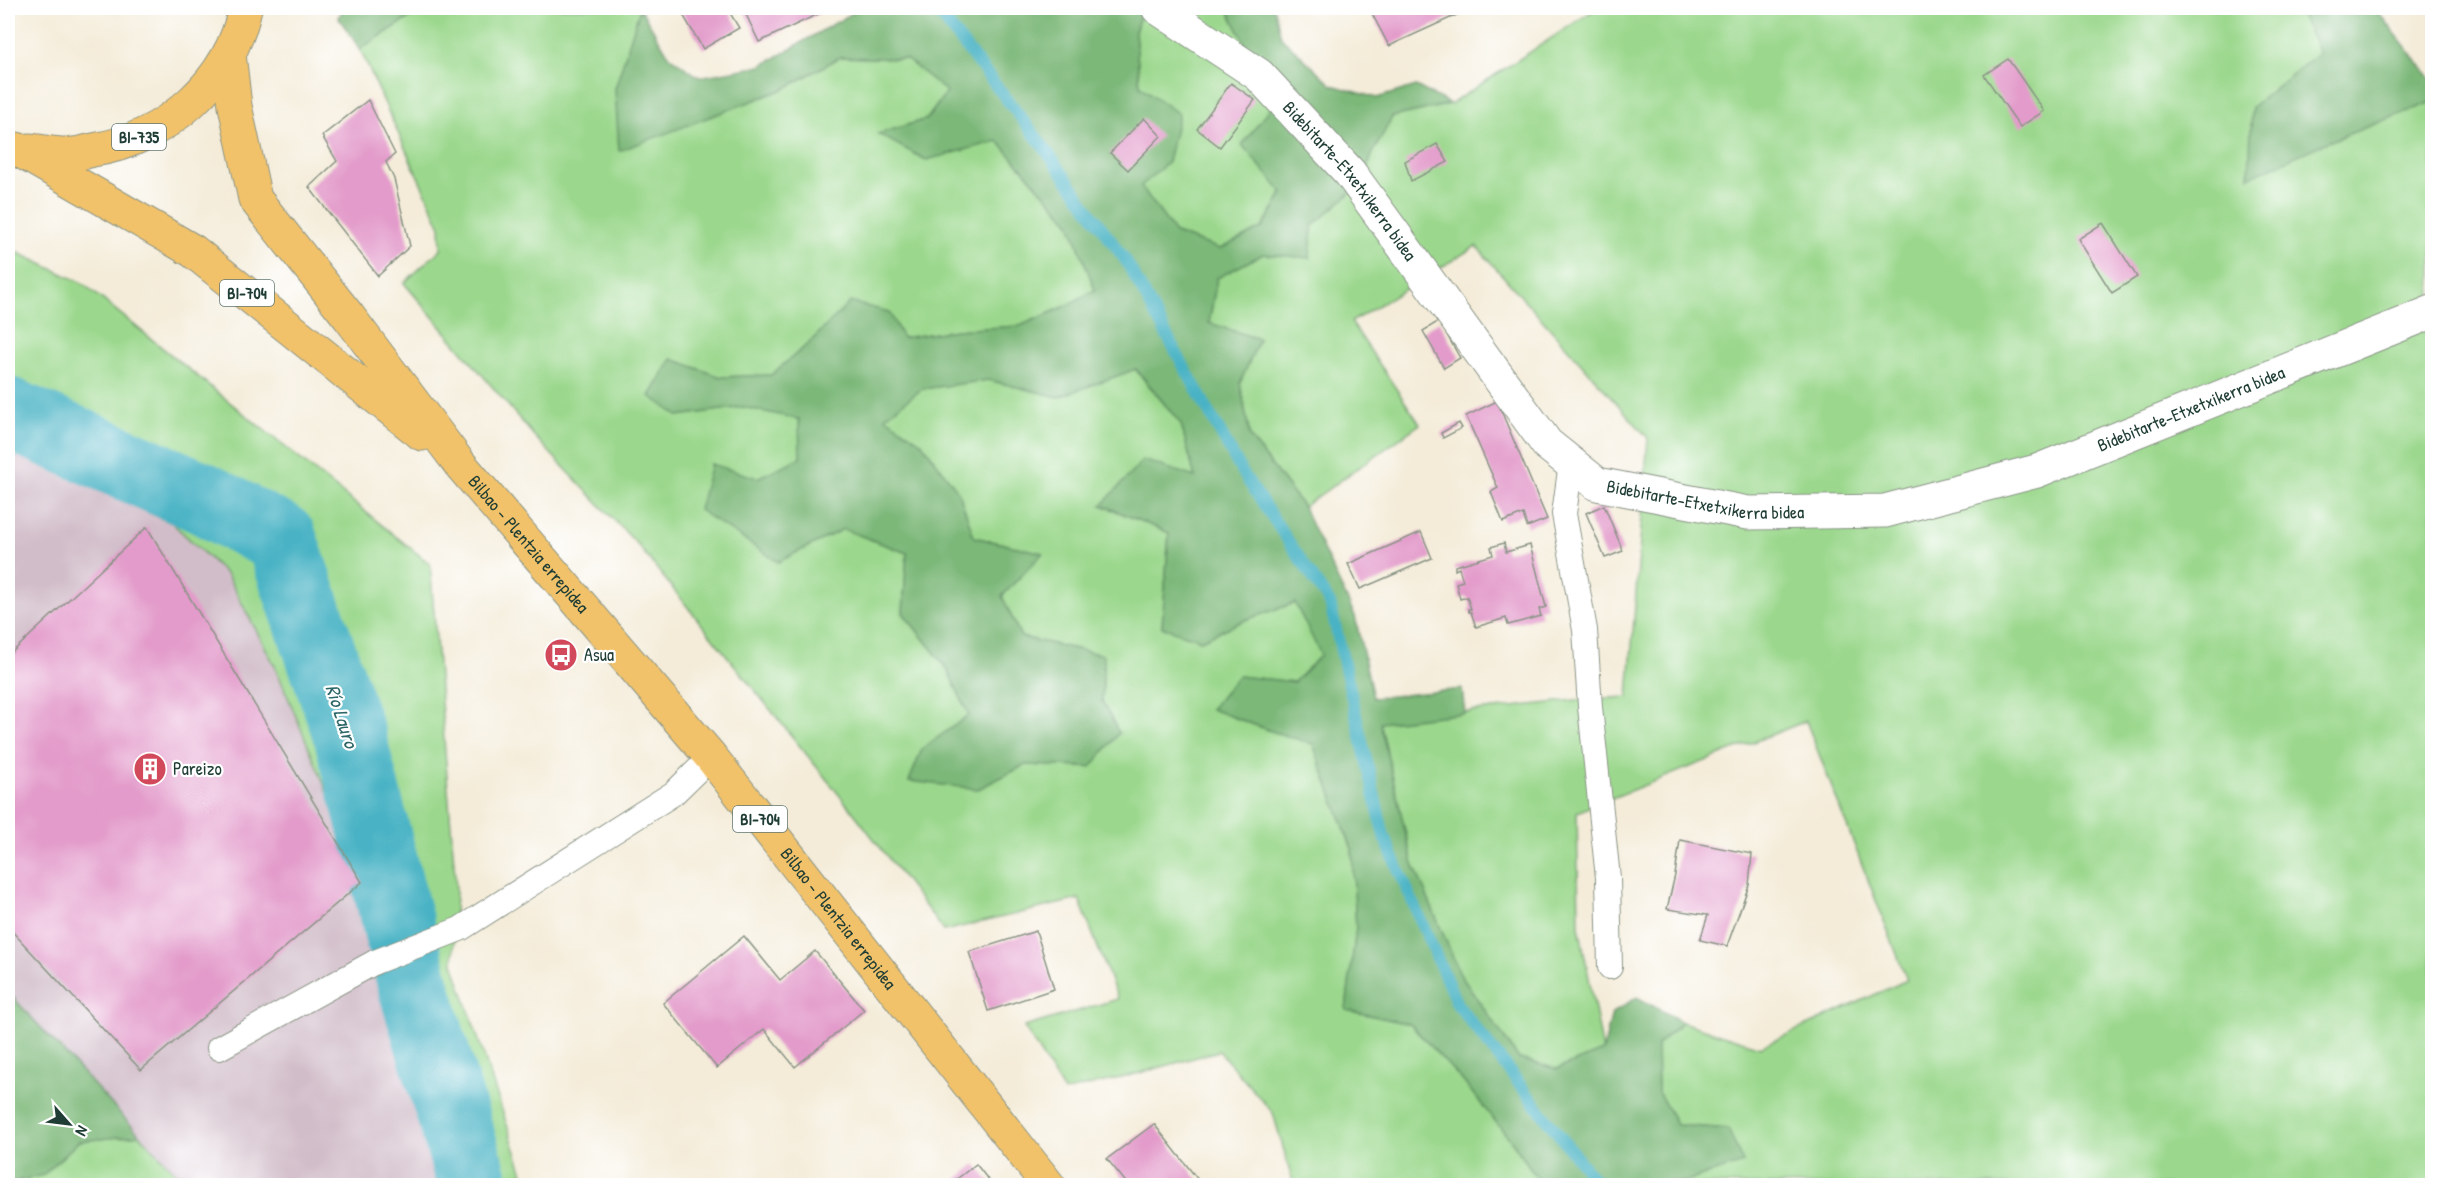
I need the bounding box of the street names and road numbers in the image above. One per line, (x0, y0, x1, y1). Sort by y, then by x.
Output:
street label: Bidebitarte-Etxetxikerra bidea (1277, 95, 1423, 266)
road number: BI-735 (112, 124, 166, 150)
road number: BI-704 (220, 280, 274, 306)
street label: Bidebitarte-Etxetxikerra bidea (2093, 360, 2288, 457)
street label: Bilbao - Plentzia errepidea (463, 469, 595, 618)
street label: Bidebitarte-Etxetxikerra bidea (1605, 473, 1804, 525)
road number: BI-704 (733, 806, 787, 832)
street label: Bilbao - Plentzia errepidea (775, 842, 902, 994)

